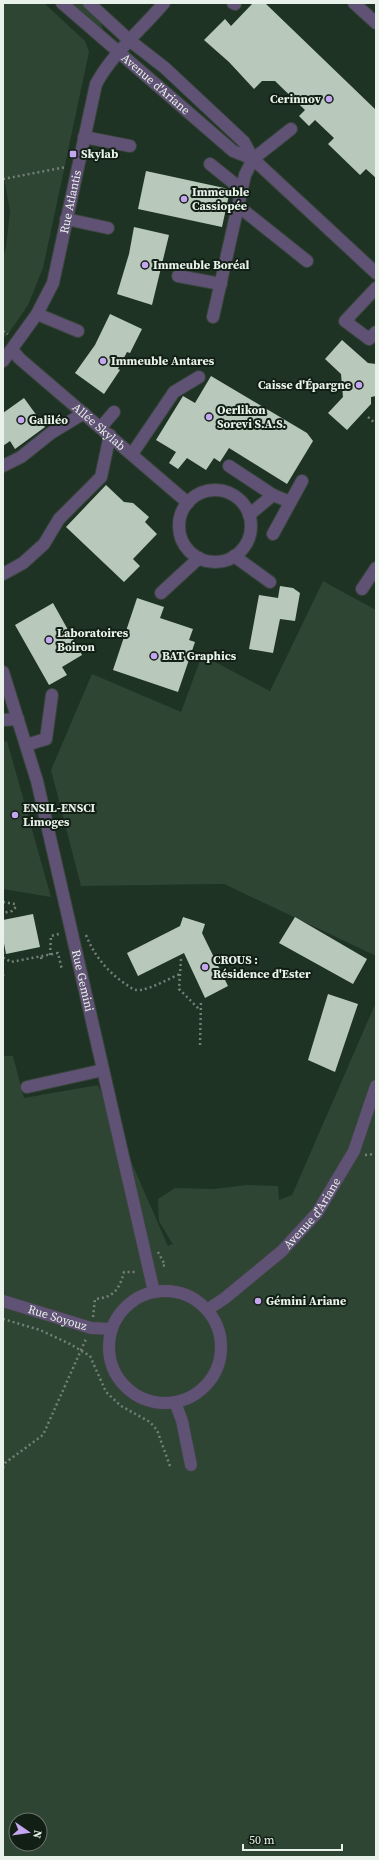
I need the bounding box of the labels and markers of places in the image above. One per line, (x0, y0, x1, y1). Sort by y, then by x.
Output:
place label: Cerinnov (270, 91, 322, 107)
marker: Cerinnov (324, 94, 334, 104)
place label: Skylab (81, 146, 118, 162)
marker: Skylab (68, 149, 78, 159)
place label: Immeuble Cassiopée (192, 184, 249, 214)
marker: Immeuble Cassiopée (179, 194, 189, 204)
place label: Immeuble Boréal (153, 257, 250, 273)
marker: Immeuble Boréal (140, 260, 150, 270)
place label: Immeuble Antares (111, 353, 215, 369)
marker: Immeuble Antares (98, 356, 108, 366)
place label: Caisse d'Épargne (258, 377, 351, 393)
marker: Caisse d'Épargne (354, 380, 364, 390)
place label: Oerlikon Sorevi S.A.S. (217, 402, 286, 432)
place label: Galiléo (29, 412, 68, 428)
marker: Oerlikon Sorevi S.A.S. (204, 412, 214, 422)
marker: Galiléo (16, 415, 26, 425)
place label: Laboratoires Boiron (57, 625, 129, 655)
marker: Laboratoires Boiron (44, 635, 54, 645)
place label: BAT Graphics (162, 648, 237, 664)
marker: BAT Graphics (149, 651, 159, 661)
place label: ENSIL-ENSCI Limoges (23, 800, 96, 830)
marker: ENSIL-ENSCI Limoges (10, 810, 20, 820)
place label: CROUS : Résidence d'Ester (213, 952, 311, 982)
marker: CROUS : Résidence d'Ester (200, 962, 210, 972)
place label: Gémini Ariane (266, 1293, 346, 1309)
marker: Gémini Ariane (253, 1296, 263, 1306)

